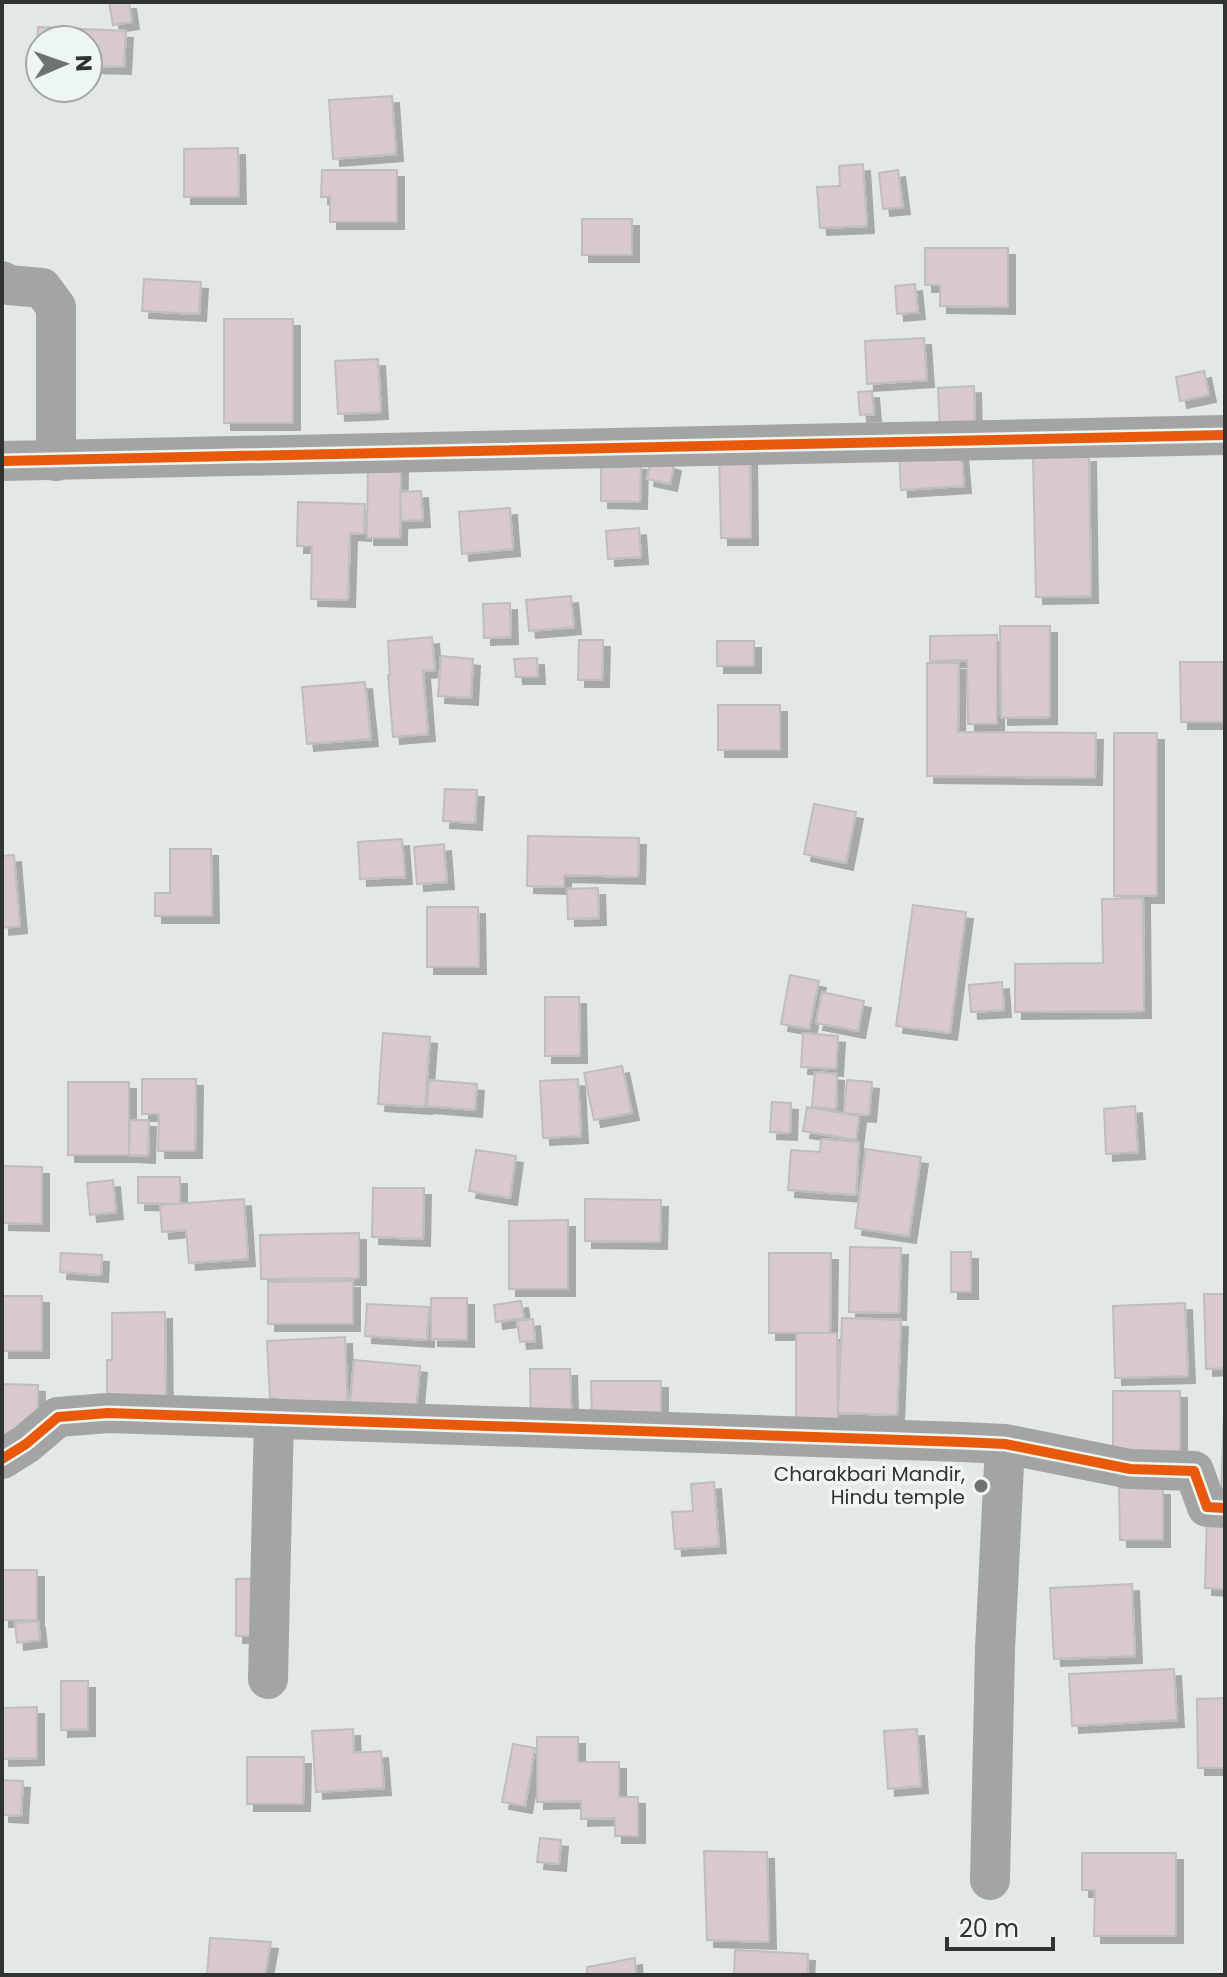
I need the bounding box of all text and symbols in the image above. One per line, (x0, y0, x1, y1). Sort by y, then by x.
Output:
north arrow (24, 24, 104, 104)
text: N (68, 55, 99, 72)
place label: Charakbari Mandir, Hindu temple (774, 1460, 965, 1511)
marker: Charakbari Mandir, Hindu temple (972, 1477, 990, 1495)
scale bar (947, 1901, 1053, 1951)
text: 20 m (959, 1912, 1019, 1945)

